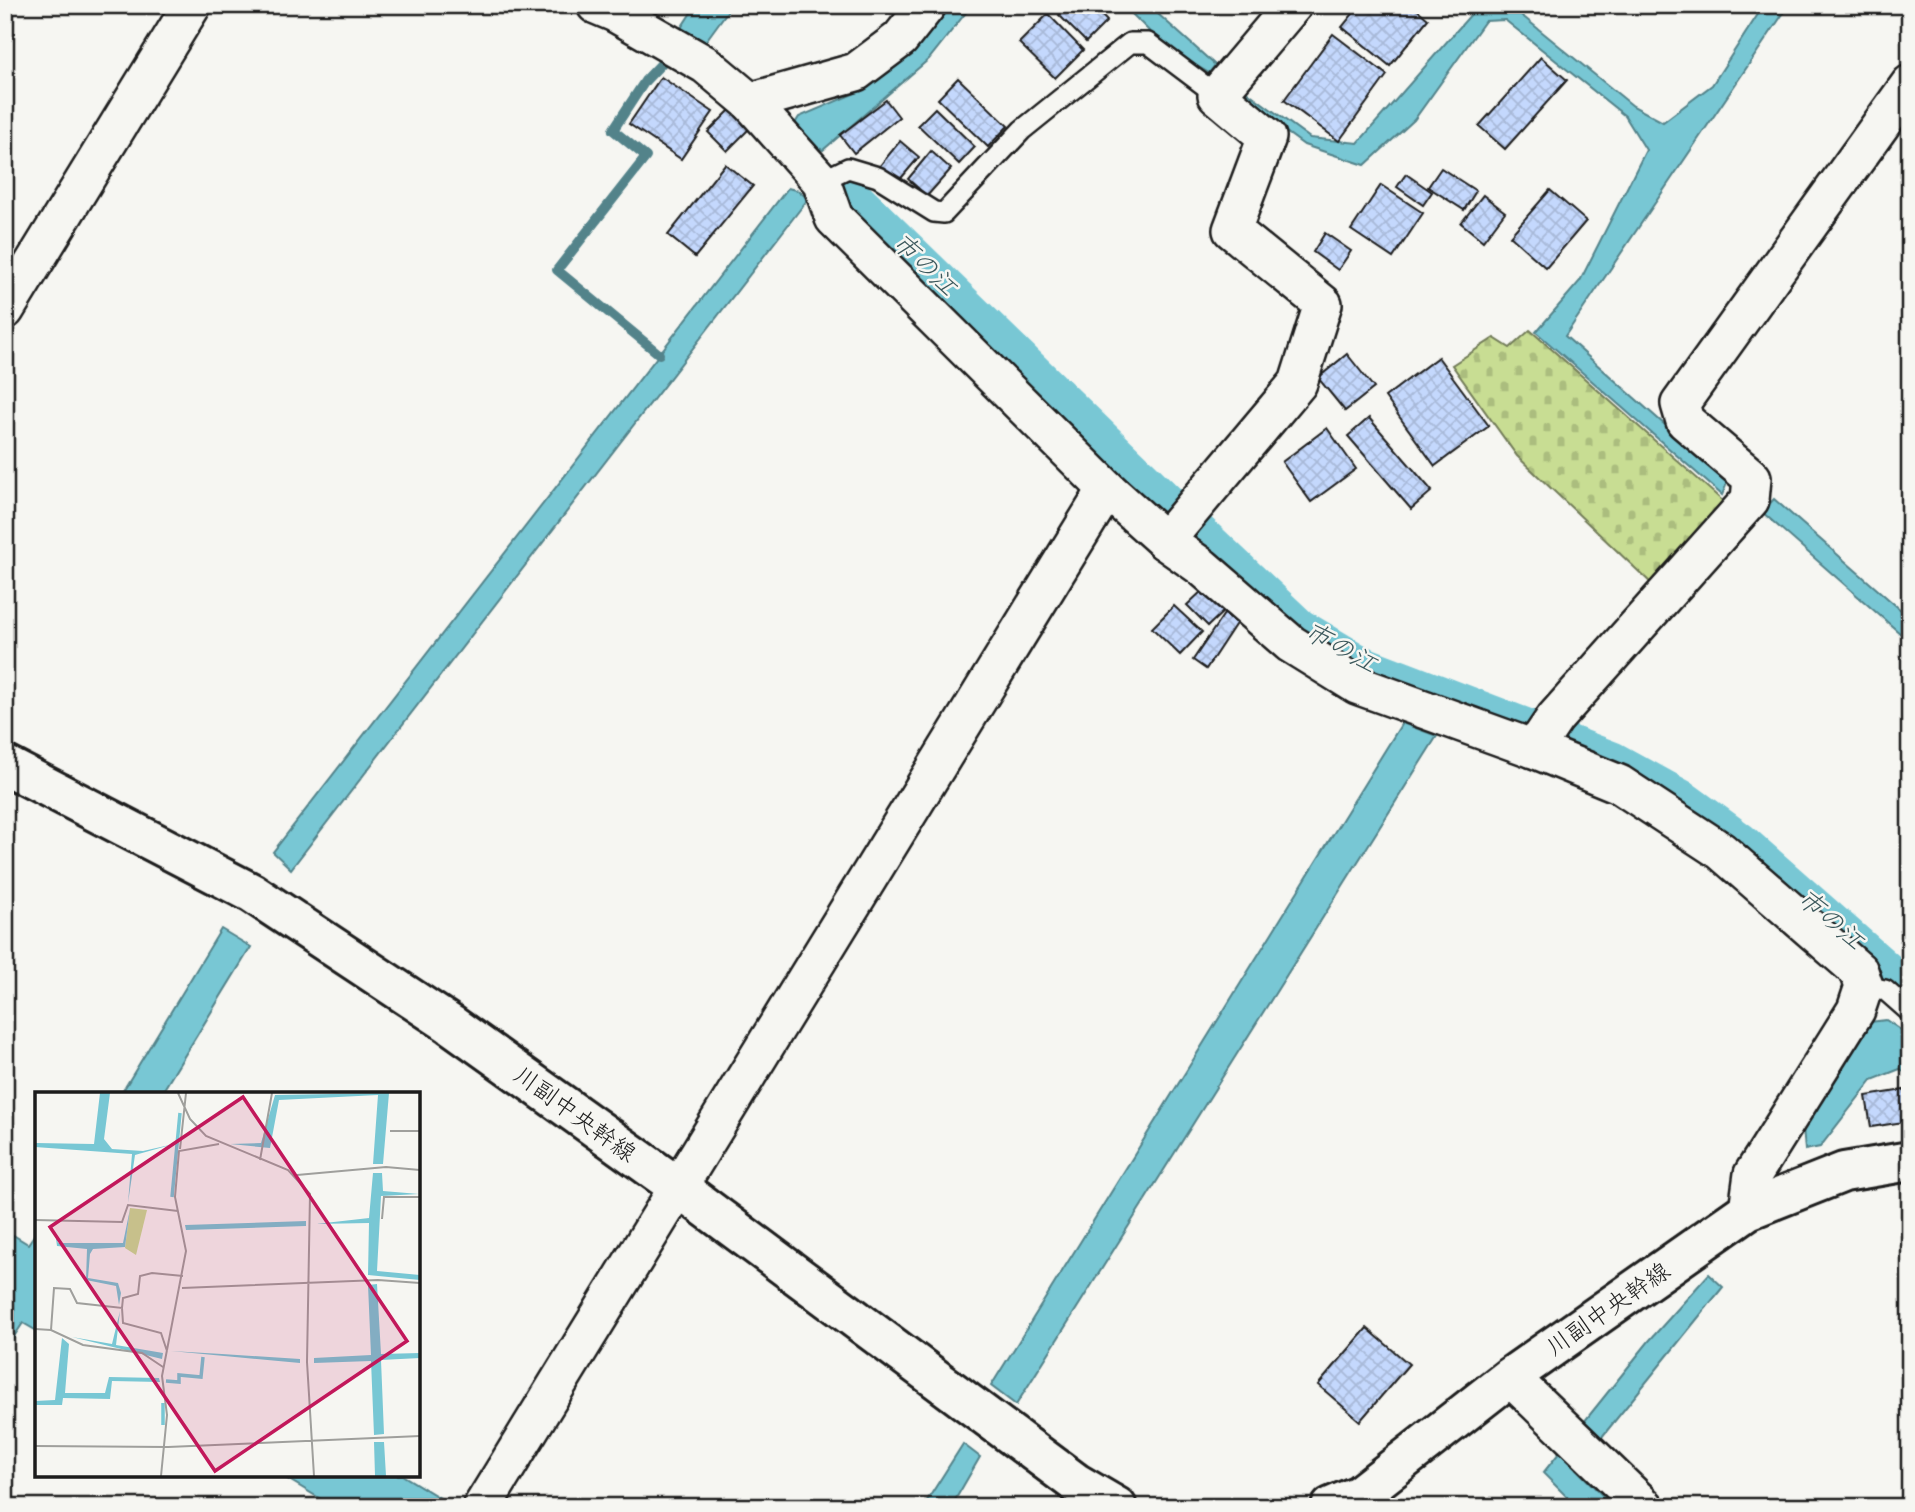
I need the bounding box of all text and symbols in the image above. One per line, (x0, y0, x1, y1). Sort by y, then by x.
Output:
water label: 市の江 (885, 226, 964, 304)
water label: 市の江 (1299, 615, 1383, 681)
water label: 市の江 (1790, 882, 1871, 958)
street label: 川副中央幹線 (508, 1060, 641, 1168)
inset map (35, 1092, 420, 1477)
street label: 川副中央幹線 (1541, 1256, 1676, 1363)

